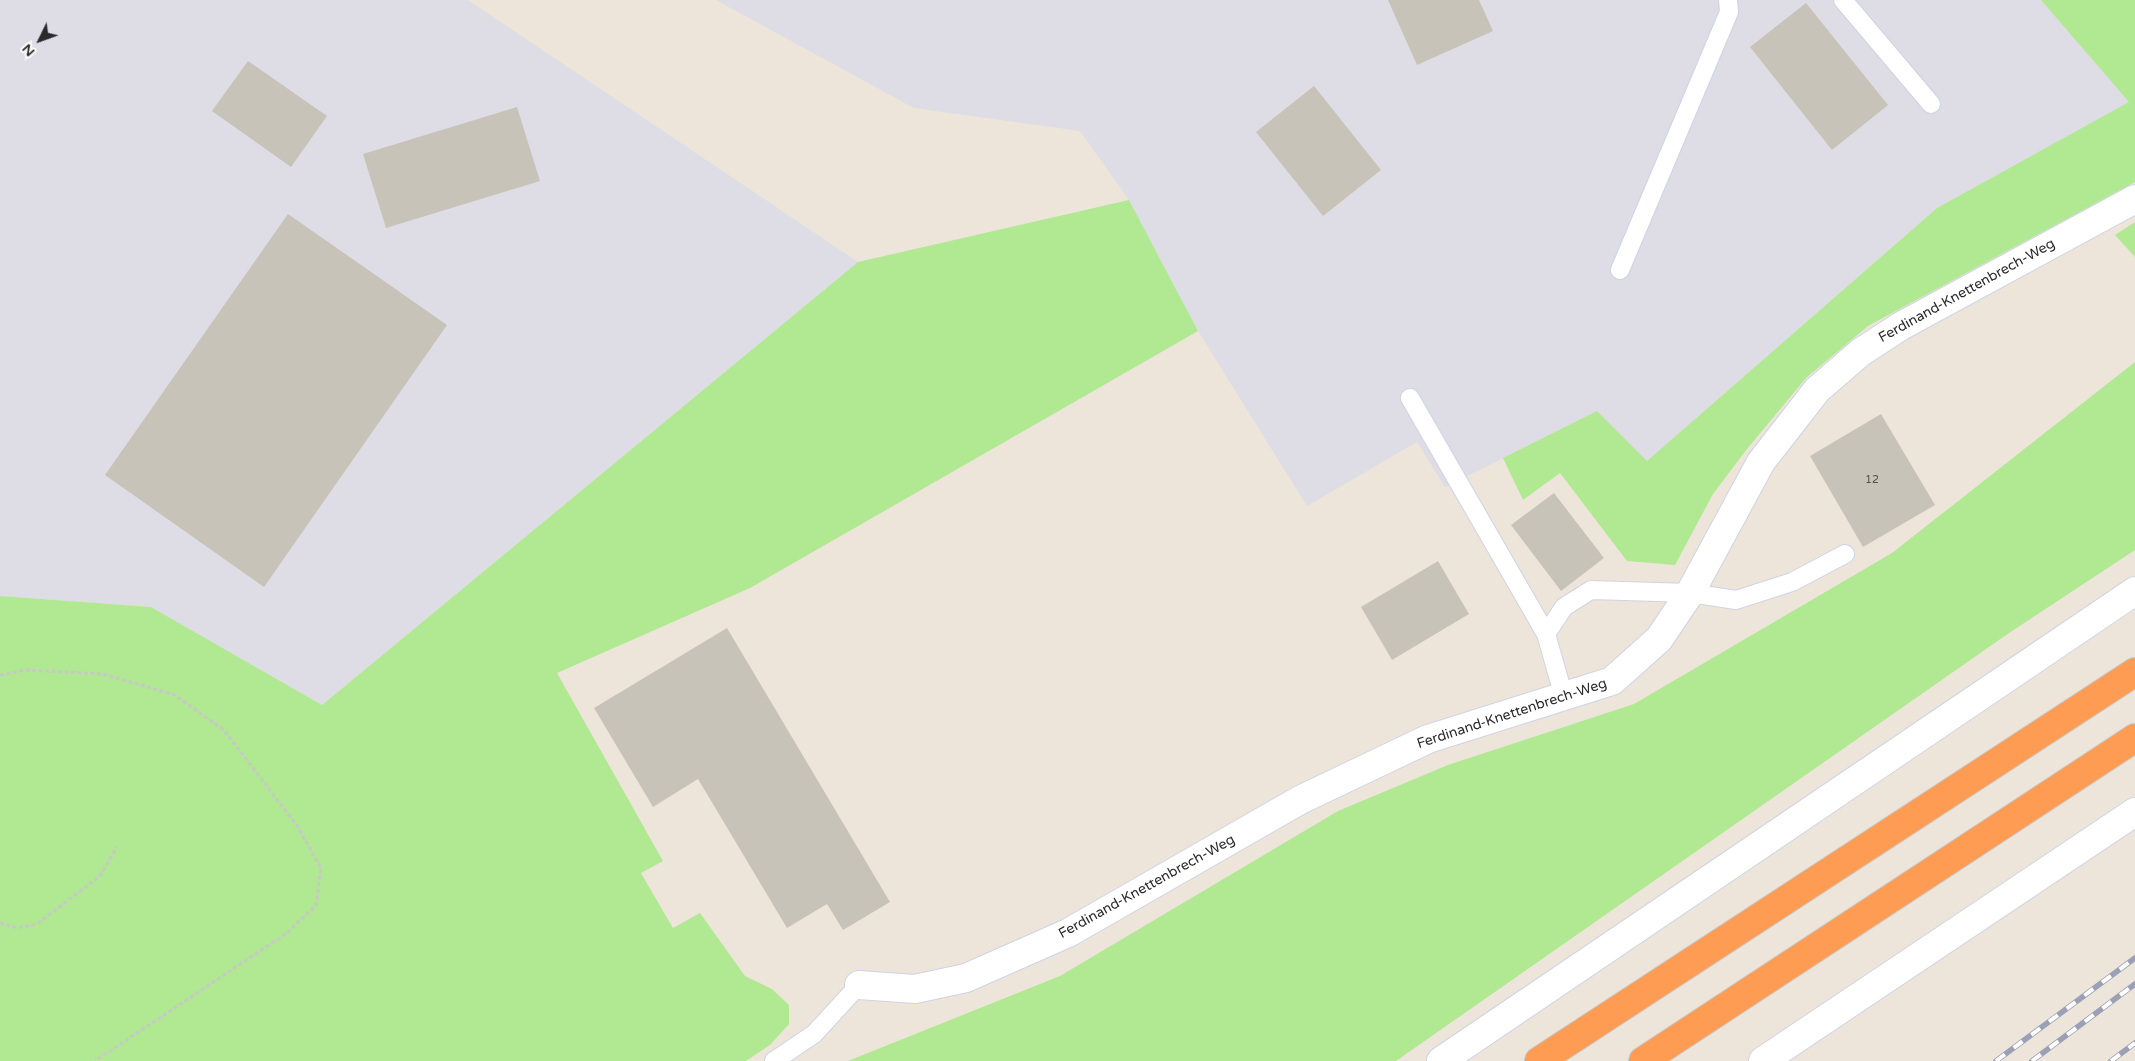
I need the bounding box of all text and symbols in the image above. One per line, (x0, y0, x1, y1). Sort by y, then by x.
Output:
north arrow (15, 15, 65, 65)
text: N (18, 41, 39, 60)
street label: Ferdinand-Knettenbrech-Weg (1876, 235, 2058, 347)
house number: 12 (1865, 473, 1879, 487)
street label: Ferdinand-Knettenbrech-Weg (1415, 675, 1609, 753)
street label: Ferdinand-Knettenbrech-Weg (1056, 831, 1238, 943)

